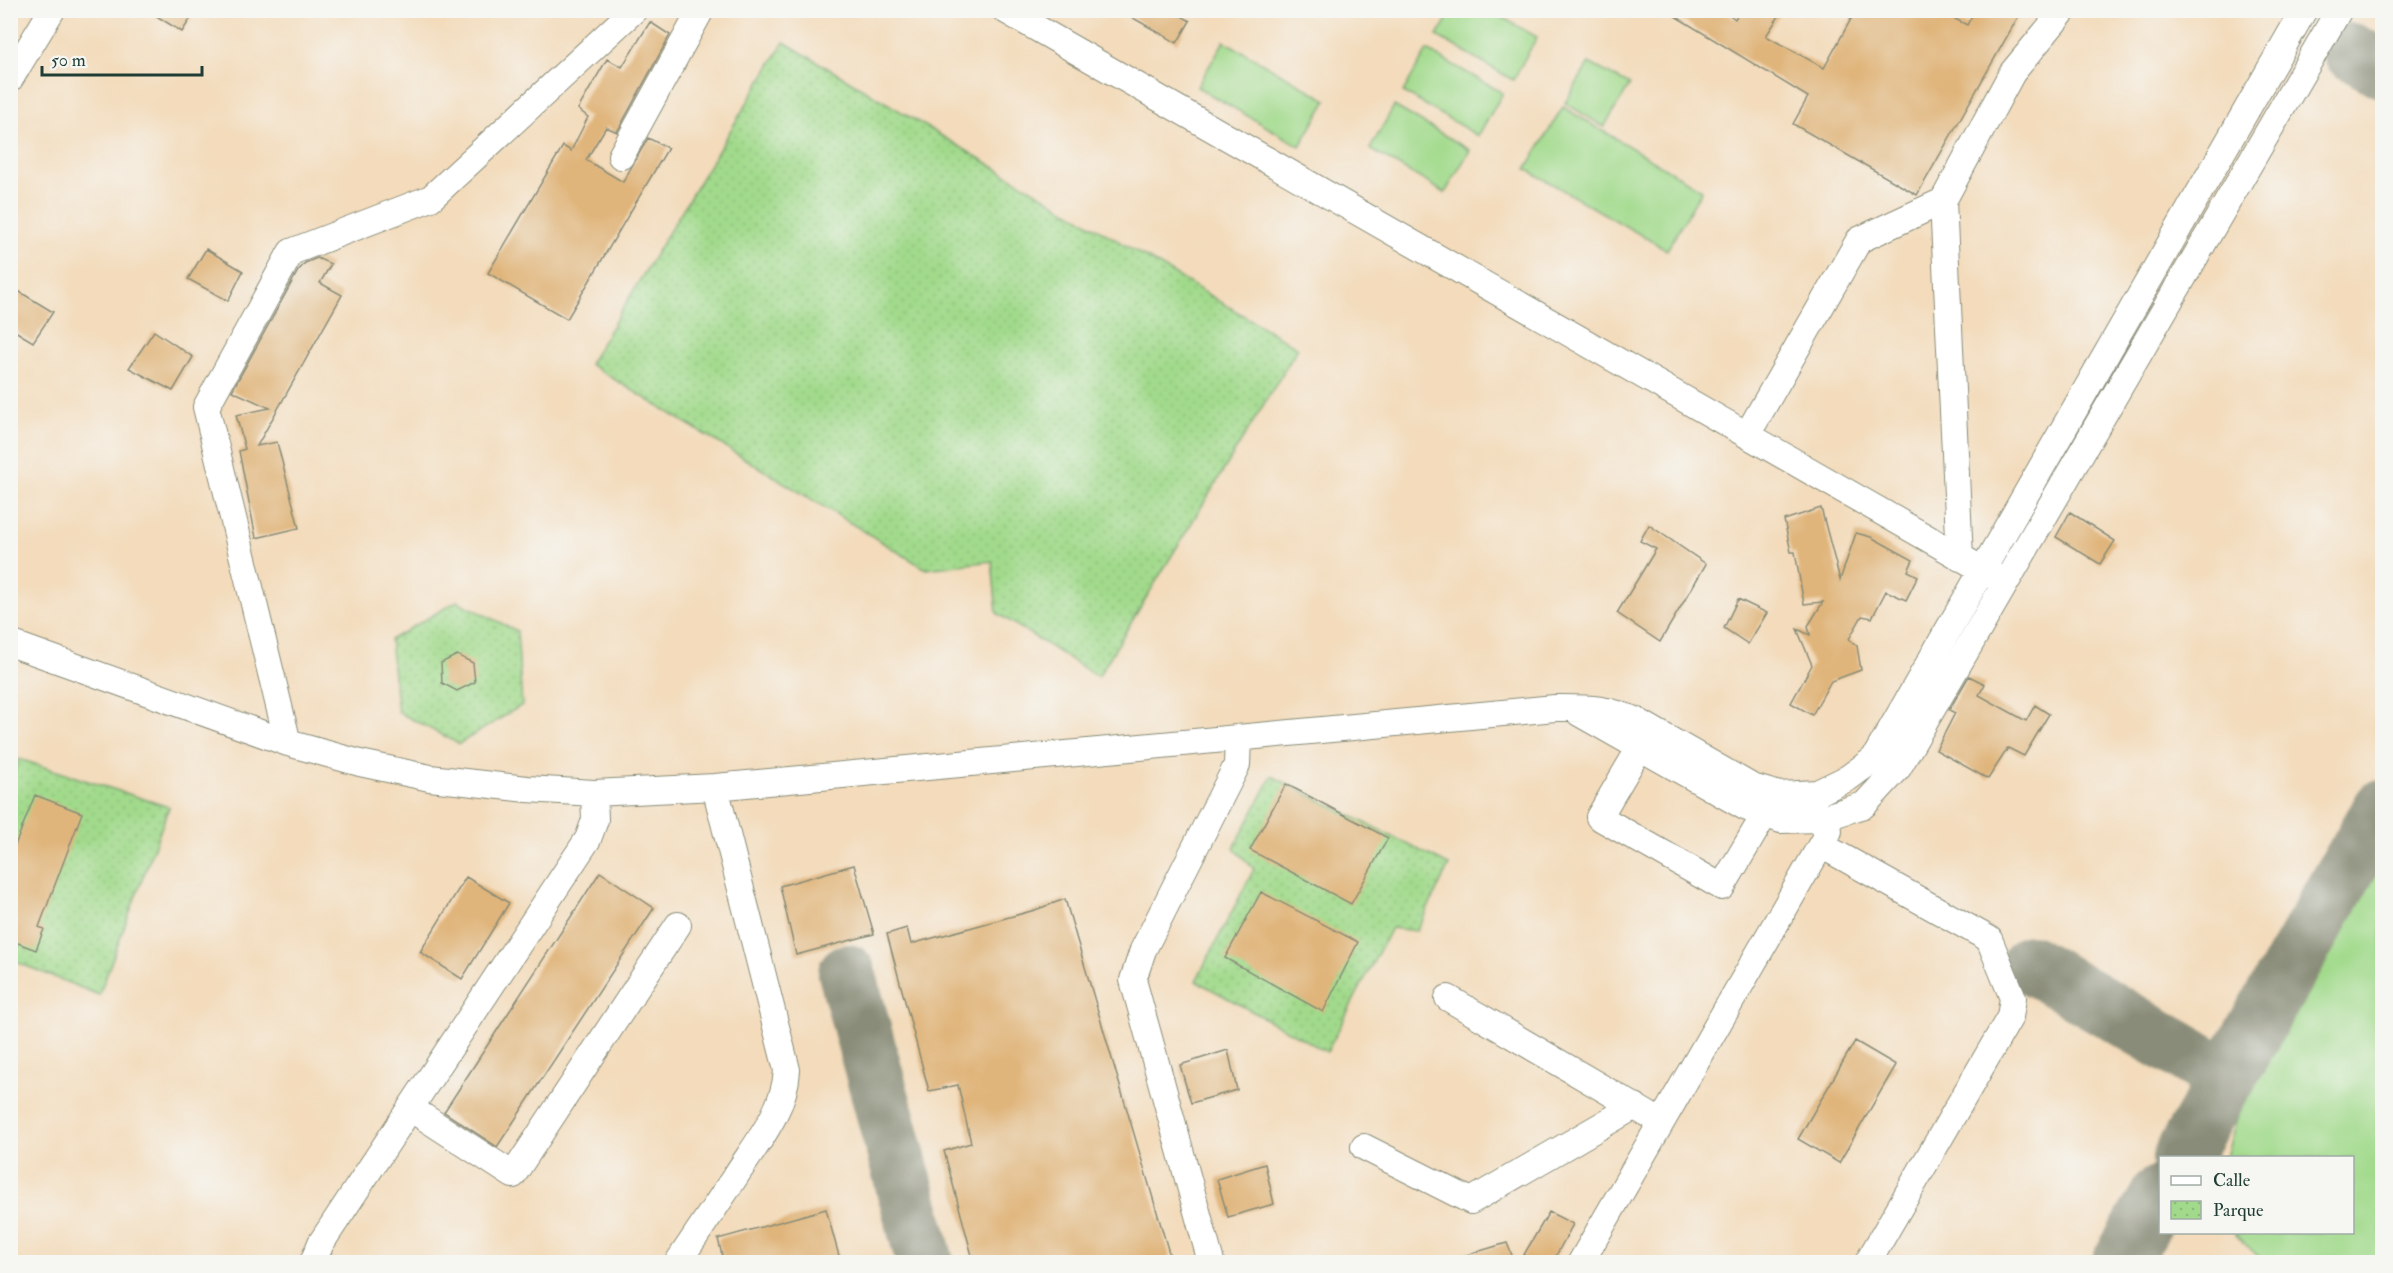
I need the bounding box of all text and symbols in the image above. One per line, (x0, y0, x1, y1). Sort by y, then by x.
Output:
scale bar (42, 39, 202, 77)
text: 50 m (51, 49, 86, 72)
legend (2159, 1156, 2354, 1234)
text: Calle (2213, 1169, 2251, 1192)
text: Parque (2213, 1199, 2264, 1222)

